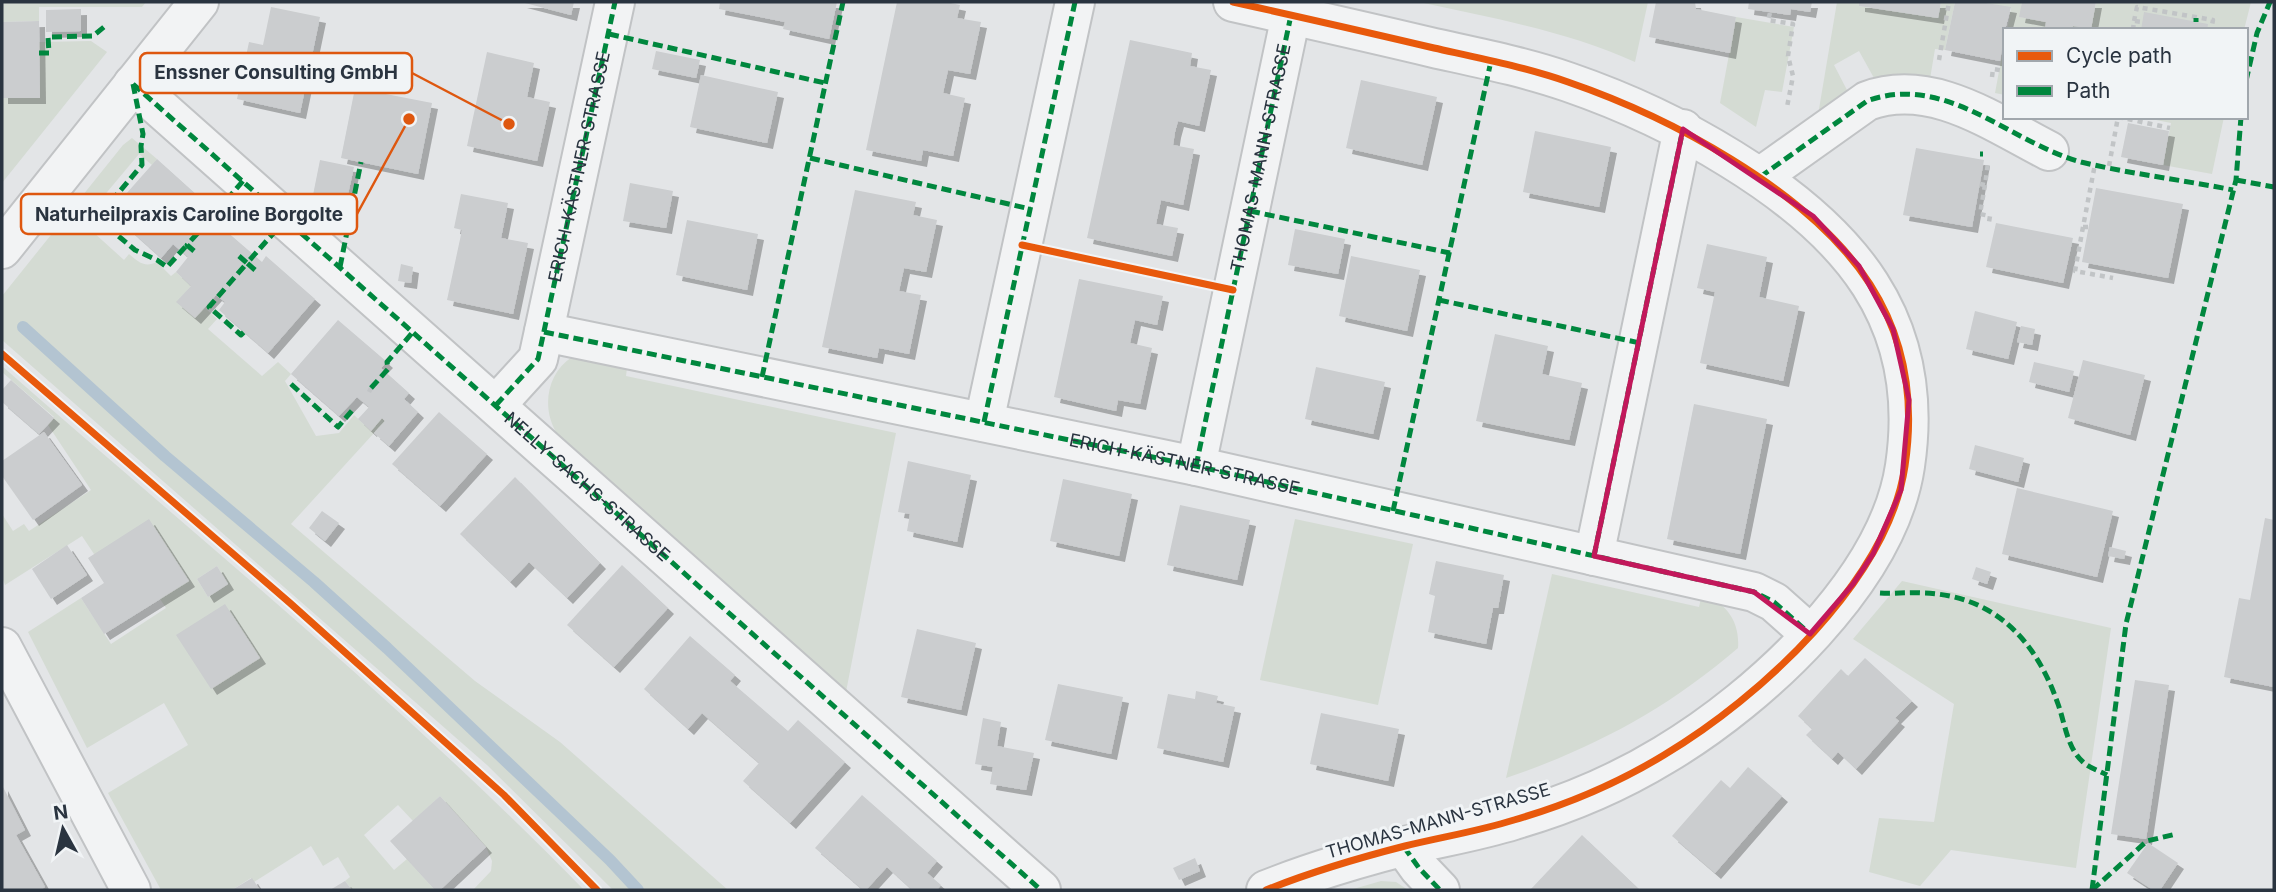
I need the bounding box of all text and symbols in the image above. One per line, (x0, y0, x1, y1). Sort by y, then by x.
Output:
legend (2003, 28, 2248, 119)
street label: THOMAS-MANN-STRASSE (1226, 42, 1295, 274)
text: Cycle path (2066, 43, 2172, 68)
street label: ERICH-KÄSTNER-STRASSE (544, 49, 614, 284)
callout: Enssner Consulting GmbH (140, 53, 412, 93)
text: Enssner Consulting GmbH (154, 61, 398, 84)
text: Path (2066, 78, 2111, 103)
callout: Naturheilpraxis Caroline Borgolte (21, 194, 357, 234)
text: Naturheilpraxis Caroline Borgolte (35, 203, 343, 226)
street label: NELLY-SACHS-STRASSE (500, 408, 674, 566)
street label: ERICH-KÄSTNER-STRASSE (1067, 429, 1302, 499)
street label: THOMAS-MANN-STRASSE (1323, 778, 1552, 863)
north arrow (28, 794, 98, 864)
text: N (52, 800, 69, 825)

